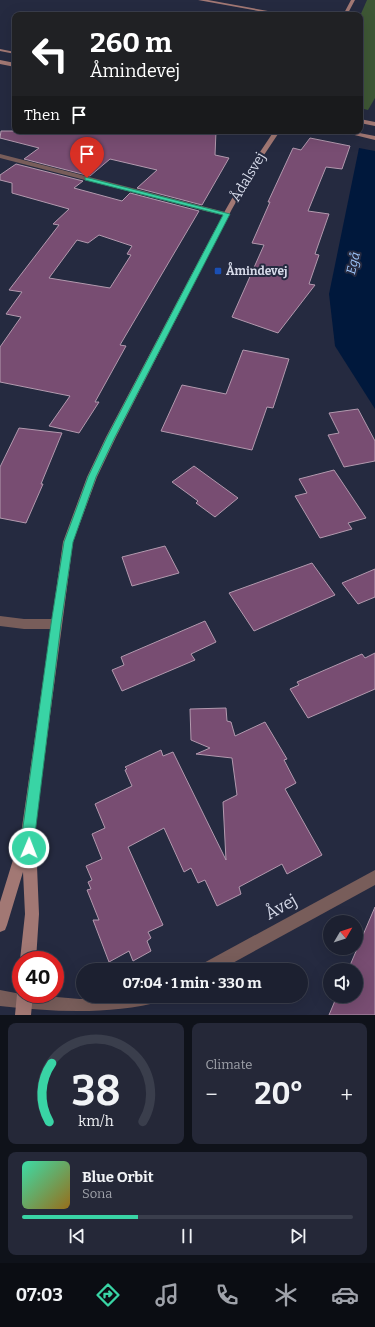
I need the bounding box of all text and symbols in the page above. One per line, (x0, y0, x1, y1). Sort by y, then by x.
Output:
text: 260 m (90, 26, 172, 59)
icon: left (24, 28, 76, 80)
text: Åmindevej (90, 60, 180, 82)
icon: arrive (68, 104, 90, 126)
text: Then (24, 106, 60, 124)
pin (70, 137, 104, 178)
icon: arrive (76, 143, 98, 165)
street label: Ådalsvej (226, 149, 269, 205)
water label: Egå (343, 250, 363, 276)
place label: Åmindevej (226, 262, 287, 279)
marker: Åmindevej (213, 266, 223, 276)
position arrow (8, 827, 50, 869)
street label: Åvej (261, 890, 301, 924)
north arrow (323, 915, 363, 955)
map controls (323, 915, 363, 1003)
speed limit sign: 40 (12, 951, 64, 1003)
button: sound (323, 963, 363, 1003)
text: 07:04 · 1 min · 330 m (122, 974, 262, 992)
text: Climate (206, 1057, 252, 1072)
text: 38 (71, 1065, 120, 1115)
text: 20° (255, 1076, 303, 1112)
text: − (206, 1081, 218, 1108)
text: + (340, 1081, 353, 1108)
text: km/h (78, 1112, 114, 1129)
text: Blue Orbit (82, 1168, 154, 1186)
text: Sona (82, 1186, 112, 1201)
icon: previous (66, 1225, 88, 1247)
icon: pause (176, 1225, 198, 1247)
icon: next (287, 1225, 309, 1247)
icon: directions (94, 1281, 122, 1309)
icon: music (153, 1281, 181, 1309)
icon: phone (213, 1281, 241, 1309)
icon: climate (272, 1281, 300, 1309)
icon: car (331, 1281, 359, 1309)
text: 07:03 (16, 1284, 63, 1306)

